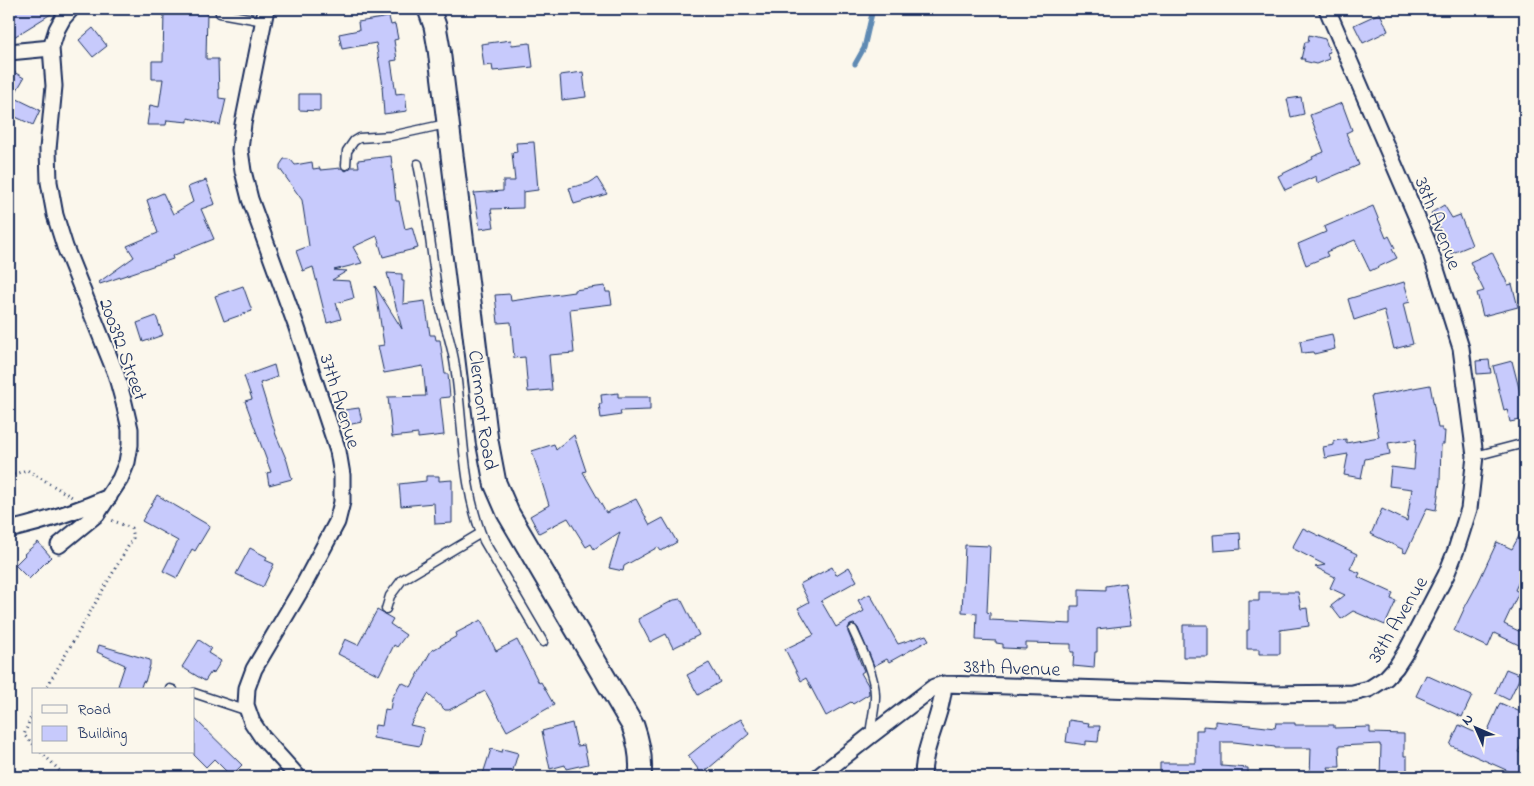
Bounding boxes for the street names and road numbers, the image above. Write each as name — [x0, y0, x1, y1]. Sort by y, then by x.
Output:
street label: 38th Avenue — [1406, 174, 1468, 274]
street label: 200392 Street — [90, 295, 154, 405]
street label: Clermont Road — [459, 349, 504, 473]
street label: 37th Avenue — [310, 351, 367, 453]
street label: 38th Avenue — [1362, 571, 1437, 669]
street label: 38th Avenue — [963, 653, 1061, 686]

